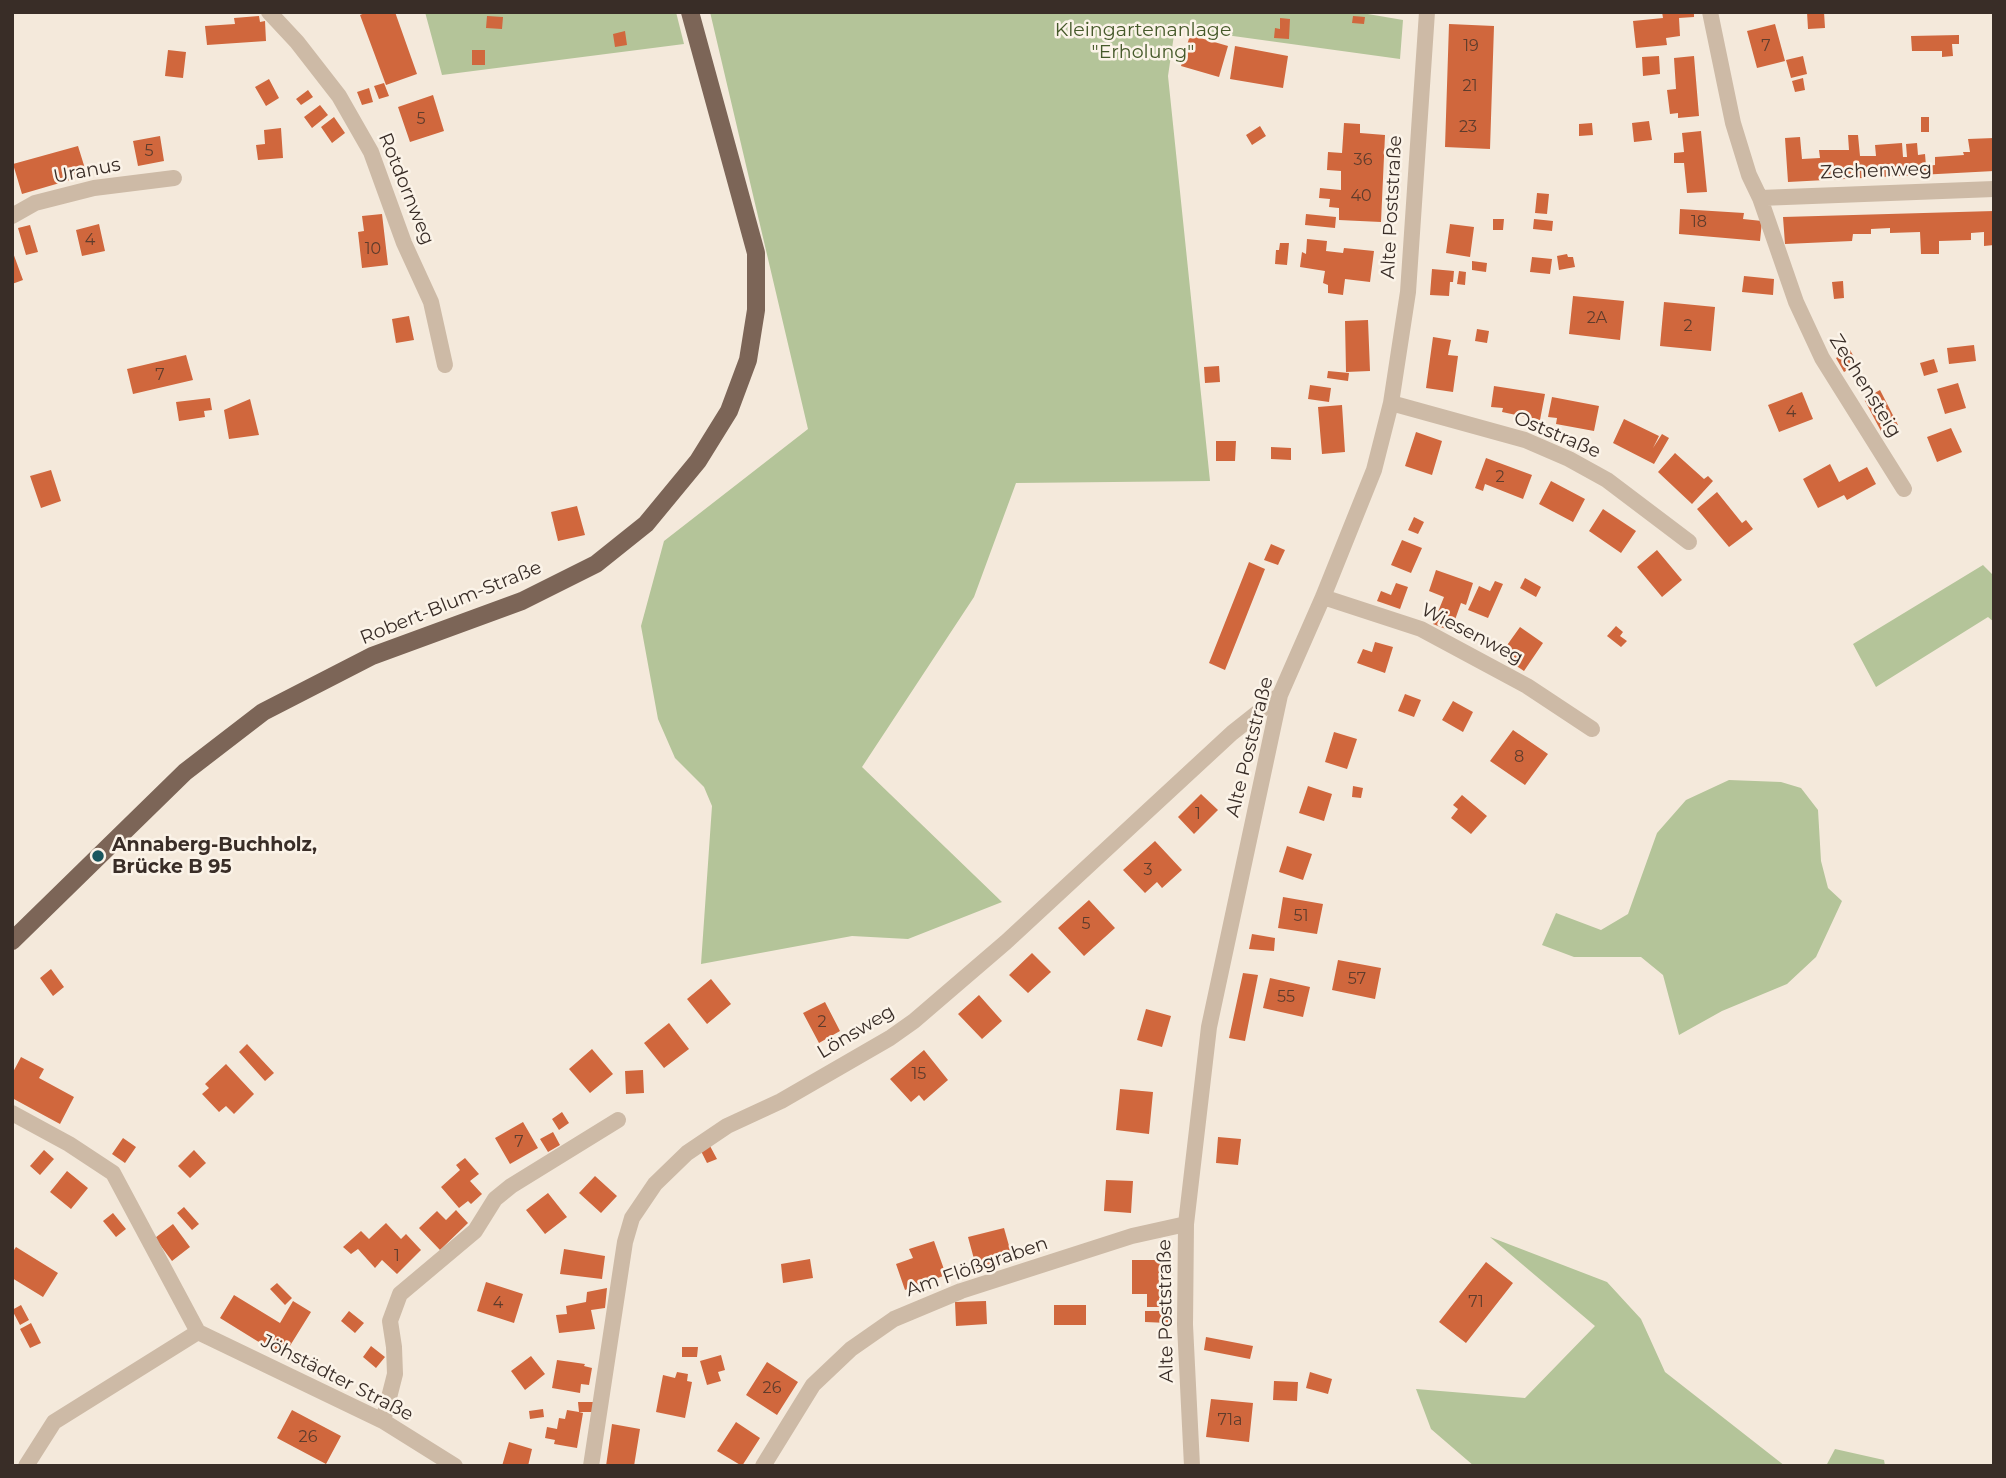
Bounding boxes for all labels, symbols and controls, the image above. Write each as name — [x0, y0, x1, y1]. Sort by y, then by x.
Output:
park label: Kleingartenanlage "Erholung" — [1055, 19, 1231, 63]
house number: 19 — [1463, 36, 1479, 56]
house number: 7 — [1761, 36, 1771, 56]
house number: 21 — [1463, 76, 1477, 96]
house number: 5 — [416, 109, 426, 129]
house number: 23 — [1459, 117, 1477, 137]
street label: Rotdornweg — [373, 130, 439, 248]
street label: Alte Poststraße — [1377, 135, 1407, 279]
house number: 5 — [144, 141, 154, 161]
house number: 36 — [1354, 150, 1372, 170]
street label: Uranus — [51, 153, 123, 189]
street label: Zechenweg — [1820, 158, 1932, 184]
house number: 40 — [1350, 186, 1372, 206]
house number: 18 — [1691, 212, 1707, 232]
house number: 4 — [85, 230, 95, 250]
house number: 10 — [365, 239, 381, 259]
house number: 2A — [1587, 308, 1607, 328]
house number: 2 — [1683, 316, 1693, 336]
street label: Zechensteig — [1824, 330, 1906, 442]
house number: 7 — [155, 365, 165, 385]
house number: 4 — [1786, 402, 1796, 422]
street label: Oststraße — [1510, 407, 1604, 463]
house number: 2 — [1495, 467, 1505, 487]
street label: Robert-Blum-Straße — [357, 556, 545, 650]
street label: Wiesenweg — [1417, 598, 1527, 670]
street label: Alte Poststraße — [1222, 674, 1278, 820]
house number: 8 — [1514, 747, 1524, 767]
house number: 1 — [1195, 804, 1201, 824]
place label: Annaberg-Buchholz, Brücke B 95 — [112, 834, 317, 878]
marker: Annaberg-Buchholz, Brücke B 95 — [90, 848, 106, 864]
house number: 3 — [1143, 860, 1153, 880]
house number: 51 — [1294, 906, 1308, 926]
house number: 5 — [1081, 914, 1091, 934]
house number: 57 — [1348, 969, 1366, 989]
house number: 55 — [1277, 987, 1295, 1007]
street label: Lönsweg — [813, 1000, 899, 1064]
house number: 2 — [817, 1012, 827, 1032]
house number: 15 — [912, 1064, 926, 1084]
house number: 7 — [514, 1132, 524, 1152]
street label: Am Flößgraben — [903, 1232, 1051, 1302]
street label: Alte Poststraße — [1153, 1239, 1179, 1383]
house number: 1 — [394, 1246, 400, 1266]
house number: 71 — [1468, 1292, 1484, 1312]
house number: 4 — [493, 1293, 503, 1313]
street label: Jöhstädter Straße — [257, 1330, 417, 1426]
house number: 26 — [763, 1378, 781, 1398]
house number: 71a — [1218, 1410, 1242, 1430]
house number: 26 — [299, 1427, 317, 1447]

